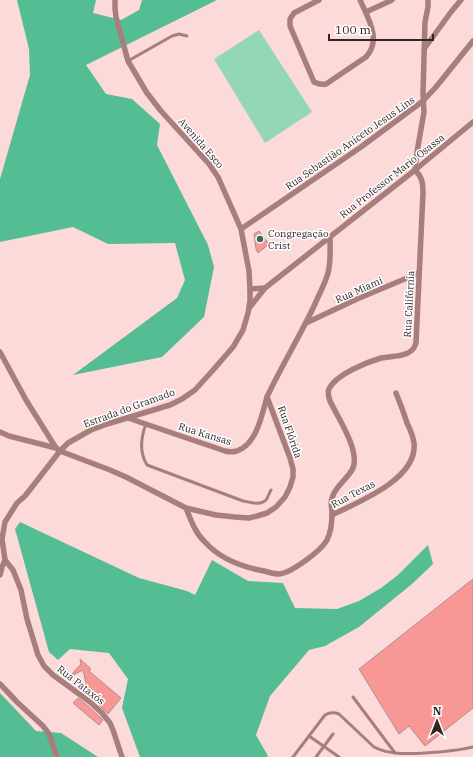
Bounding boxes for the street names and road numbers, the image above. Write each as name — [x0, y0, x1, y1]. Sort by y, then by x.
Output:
street label: Rua Sebastião Aniceto Jesus Lins — [283, 93, 417, 193]
street label: Avenida Esco — [176, 115, 227, 171]
street label: Rua Professor Mario Osassa — [337, 131, 448, 221]
street label: Rua Califórnia — [401, 270, 417, 338]
street label: Rua Miami — [333, 274, 385, 306]
street label: Estrada do Gramado — [82, 385, 177, 431]
street label: Rua Flórida — [275, 404, 305, 460]
street label: Rua Kansas — [177, 420, 233, 448]
street label: Rua Texas — [329, 477, 377, 511]
street label: Rua Pataxós — [55, 662, 108, 708]

